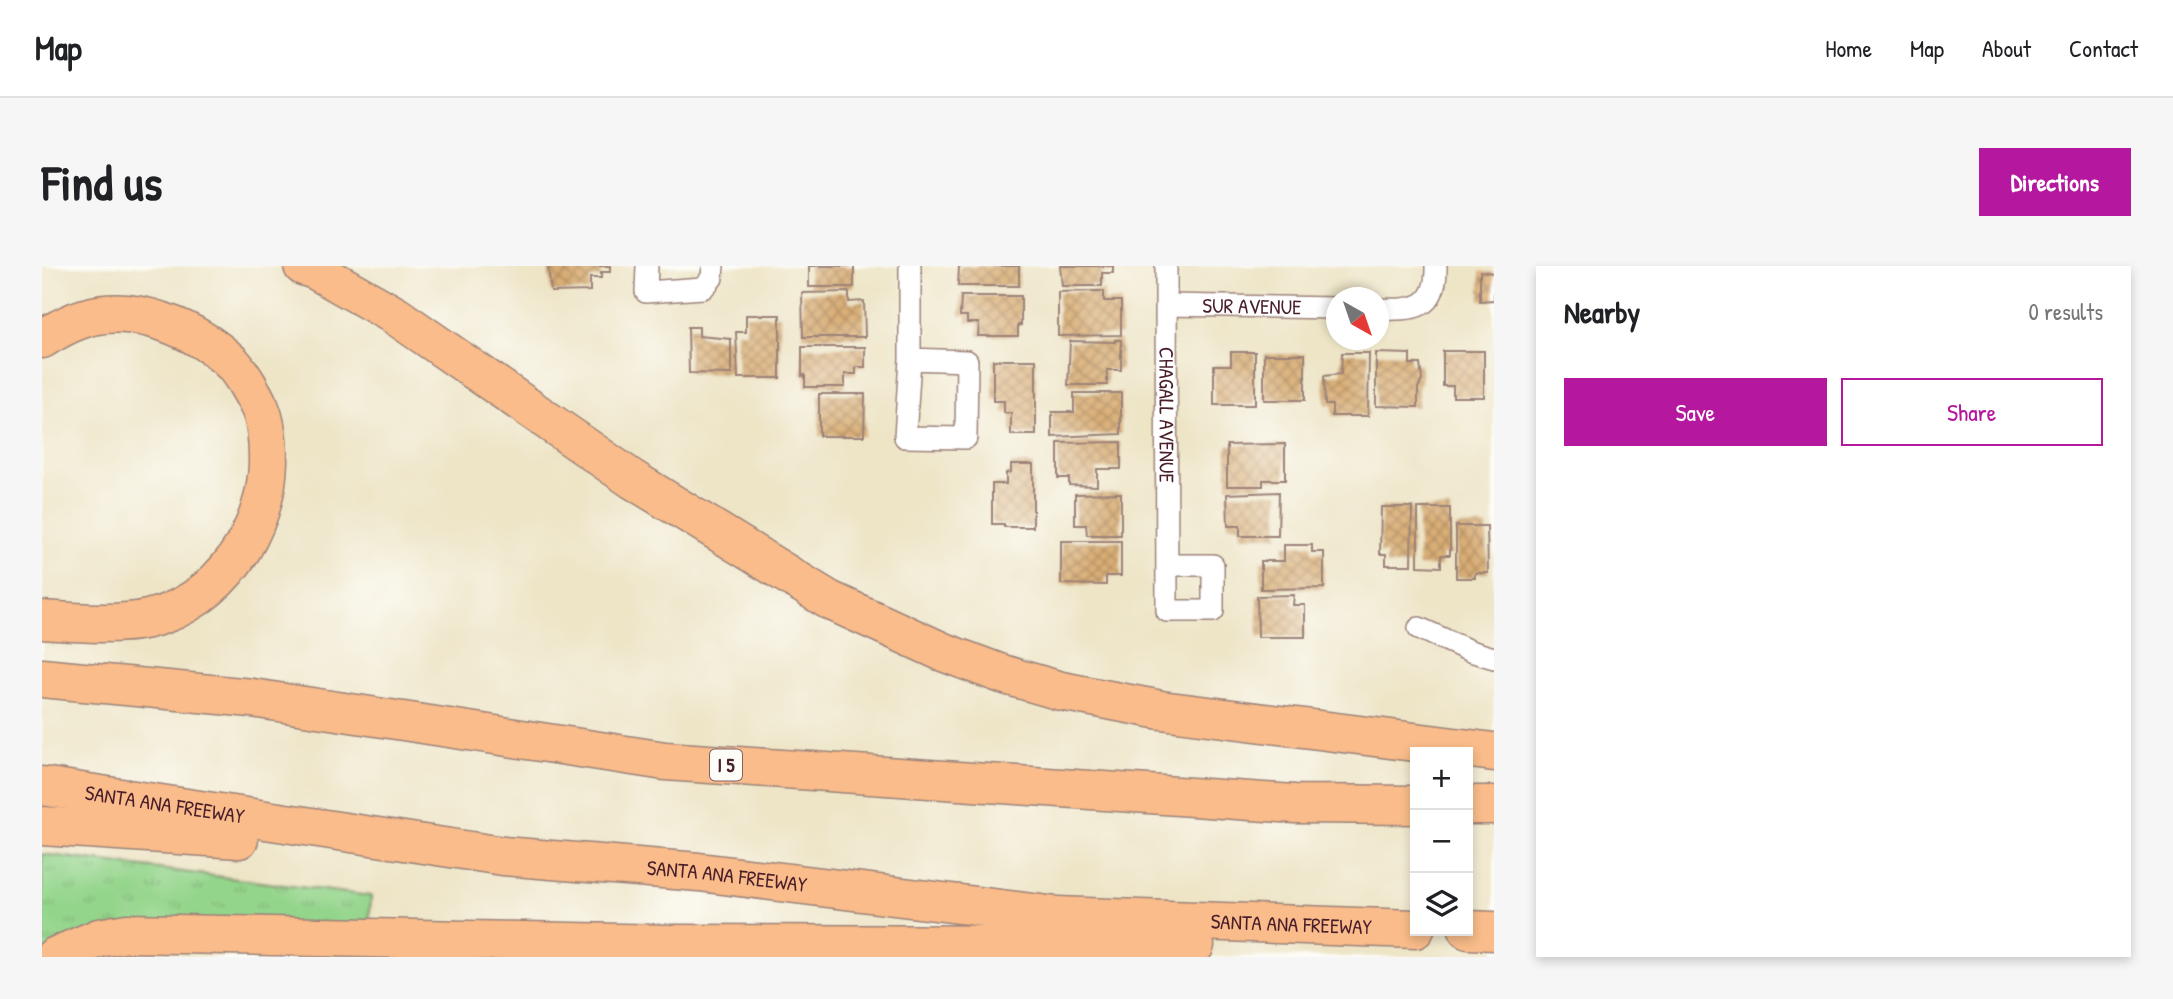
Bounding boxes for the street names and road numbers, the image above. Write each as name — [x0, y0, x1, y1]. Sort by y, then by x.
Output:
street label: SUR AVENUE — [1202, 291, 1302, 321]
street label: CHAGALL AVENUE — [1152, 347, 1182, 483]
road number: I 5 — [710, 750, 742, 780]
street label: SANTA ANA FREEWAY — [83, 778, 247, 831]
street label: SANTA ANA FREEWAY — [646, 853, 809, 899]
street label: SANTA ANA FREEWAY — [1210, 907, 1373, 941]

